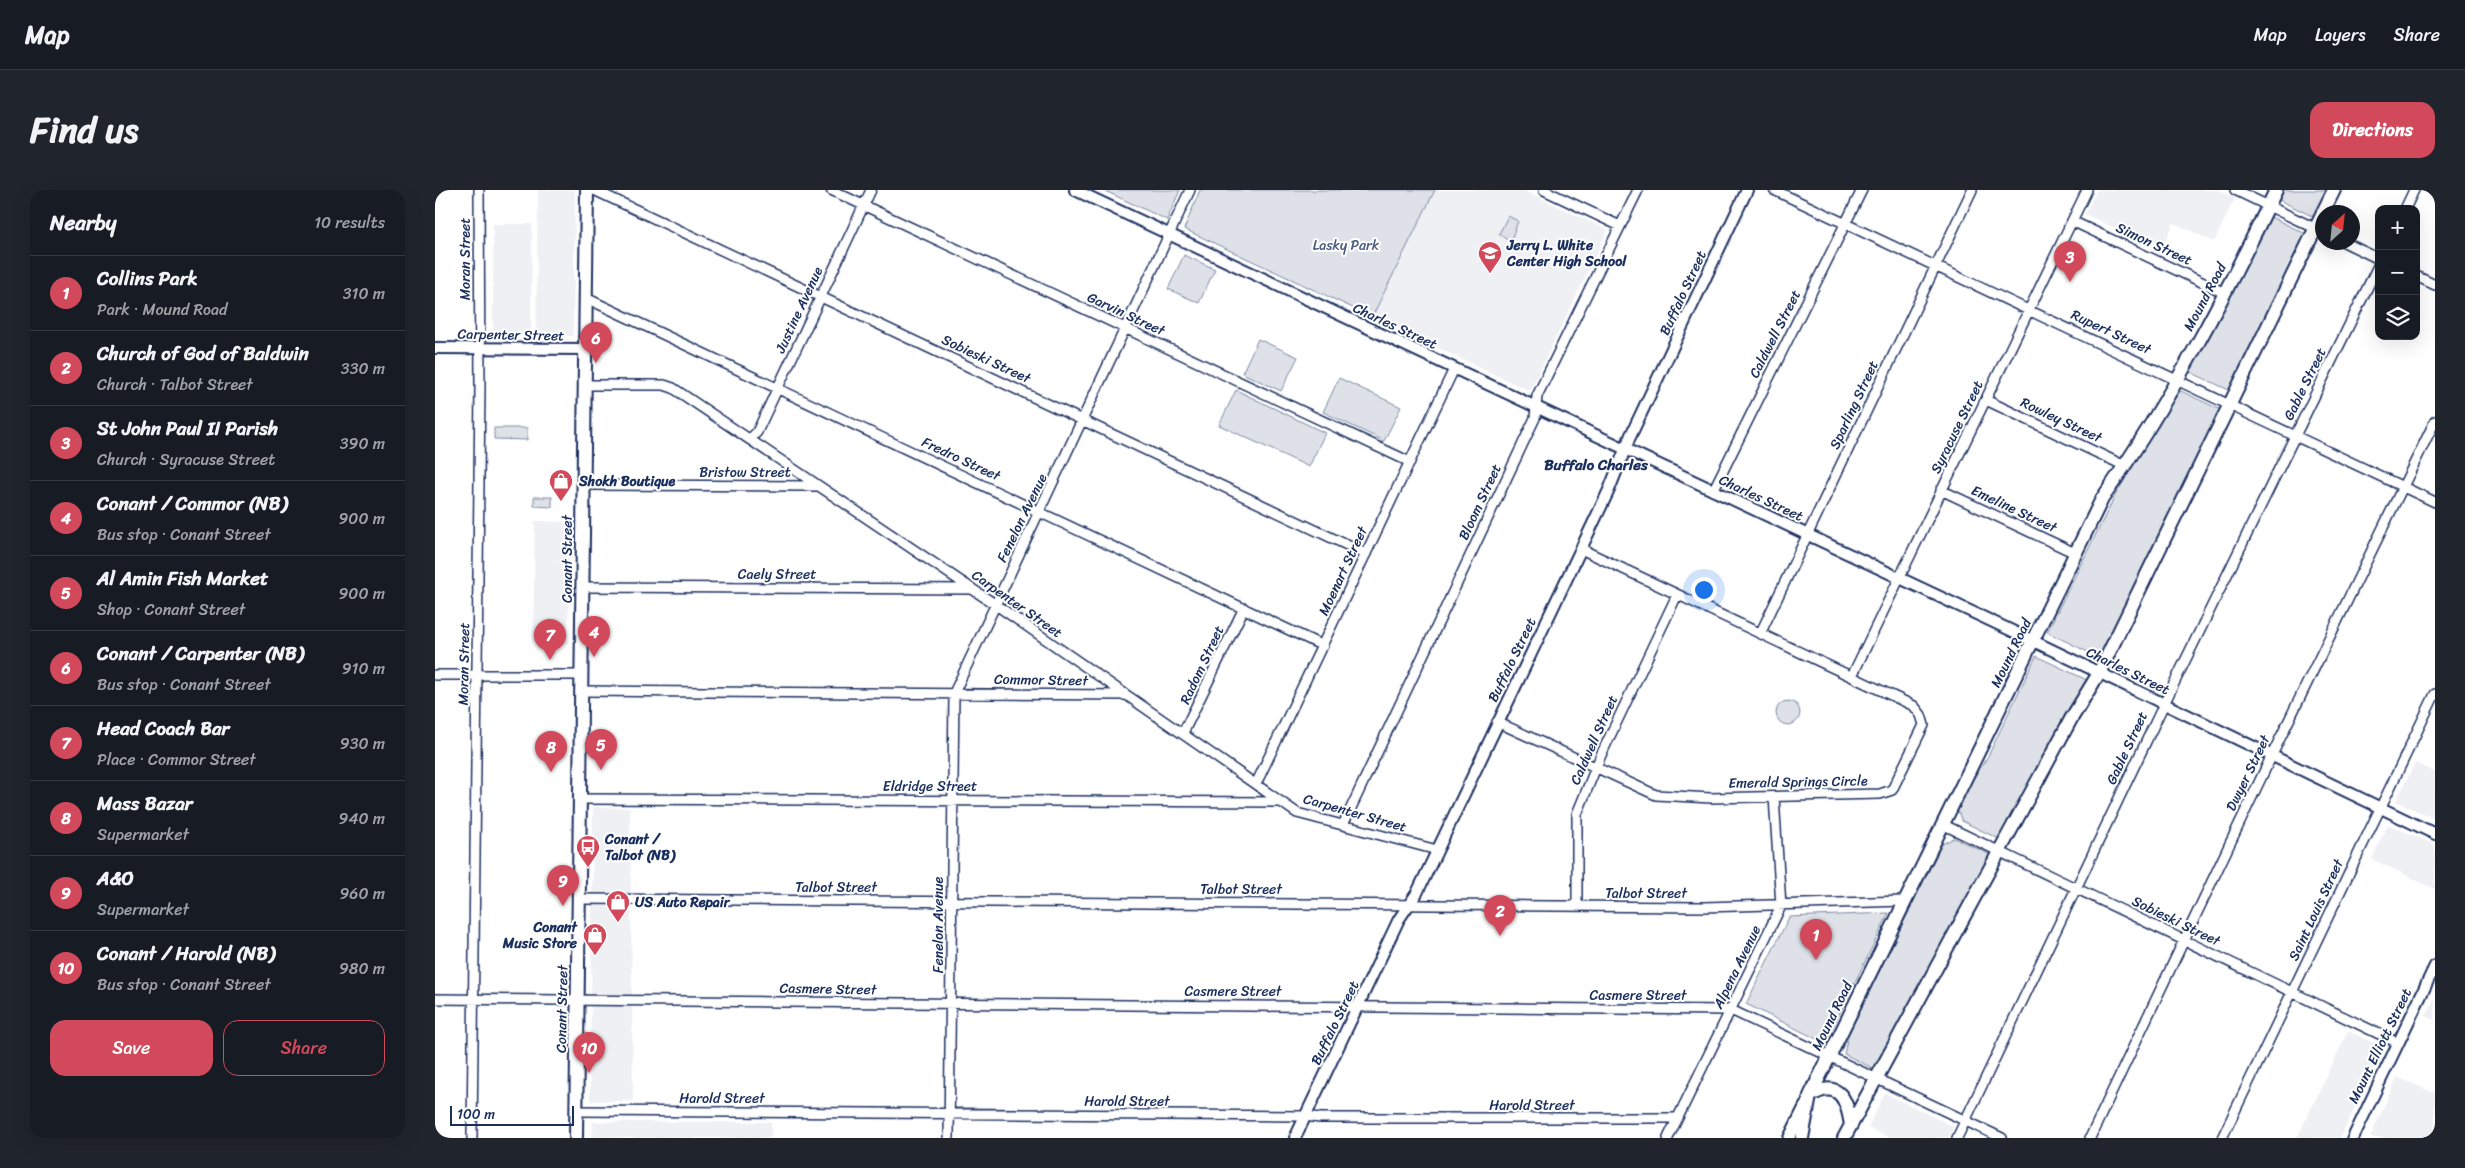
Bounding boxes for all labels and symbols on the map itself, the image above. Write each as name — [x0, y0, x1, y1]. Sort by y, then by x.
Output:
north arrow — [2315, 205, 2360, 250]
street label: Simon Street — [2112, 215, 2196, 273]
street label: Moran Street — [453, 218, 478, 300]
park label: Lasky Park — [1313, 233, 1380, 258]
place label: Jerry L. White Center High School — [1506, 233, 1627, 274]
school or university icon: Jerry L. White Center High School — [1477, 240, 1503, 274]
pin: 3 — [2054, 241, 2086, 282]
street label: Buffalo Street — [1652, 246, 1714, 340]
street label: Mound Road — [2176, 257, 2234, 336]
street label: Justine Avenue — [768, 262, 830, 358]
street label: Garvin Street — [1083, 285, 1170, 344]
street label: Caldwell Street — [1742, 285, 1808, 383]
street label: Charles Street — [1349, 295, 1441, 357]
street label: Rupert Street — [2067, 302, 2157, 362]
street label: Carpenter Street — [457, 322, 565, 348]
pin: 6 — [580, 322, 612, 363]
street label: Sobieski Street — [937, 327, 1036, 391]
street label: Gable Street — [2277, 343, 2333, 425]
street label: Sparling Street — [1822, 356, 1886, 454]
street label: Syracuse Street — [1924, 376, 1990, 478]
street label: Rowley Street — [2016, 390, 2107, 450]
street label: Fredro Street — [917, 430, 1006, 489]
district label: Buffalo Charles — [1544, 452, 1649, 478]
street label: Bristow Street — [699, 460, 791, 485]
street label: Bloom Street — [1451, 460, 1509, 544]
street label: Charles Street — [1715, 467, 1807, 529]
shop icon: Shokh Boutique — [548, 468, 574, 502]
place label: Shokh Boutique — [578, 469, 676, 494]
street label: Fenelon Avenue — [990, 469, 1054, 567]
street label: Emeline Street — [1967, 478, 2062, 540]
street label: Conant Street — [555, 514, 580, 603]
street label: Moenart Street — [1311, 521, 1375, 620]
street label: Caely Street — [738, 562, 816, 587]
street label: Carpenter Street — [966, 563, 1068, 645]
your location — [1691, 577, 1717, 603]
street label: Buffalo Street — [1481, 613, 1543, 707]
street label: Mound Road — [1983, 613, 2039, 692]
pin: 4 — [578, 616, 610, 657]
pin: 7 — [534, 619, 566, 660]
street label: Radom Street — [1173, 621, 1231, 709]
street label: Moran Street — [451, 622, 477, 706]
street label: Charles Street — [2082, 640, 2174, 702]
street label: Commor Street — [994, 667, 1090, 693]
street label: Caldwell Street — [1563, 691, 1625, 789]
street label: Gable Street — [2099, 707, 2155, 789]
pin: 5 — [585, 729, 617, 770]
street label: Dwyer Street — [2219, 729, 2278, 815]
pin: 8 — [535, 731, 567, 772]
street label: Emerald Springs Circle — [1728, 768, 1868, 796]
street label: Eldridge Street — [883, 774, 977, 799]
street label: Carpenter Street — [1300, 786, 1410, 840]
place label: Conant / Talbot (NB) — [604, 827, 676, 868]
bus stop icon: Conant / Talbot (NB) — [575, 834, 601, 868]
street label: Saint Louis Street — [2281, 854, 2351, 965]
pin: 9 — [547, 865, 579, 906]
street label: Talbot Street — [795, 875, 878, 900]
street label: Fenelon Avenue — [926, 877, 951, 973]
street label: Talbot Street — [1200, 877, 1283, 902]
street label: Talbot Street — [1605, 881, 1688, 906]
shop icon: US Auto Repair — [605, 889, 631, 923]
street label: Sobieski Street — [2127, 889, 2226, 954]
place label: US Auto Repair — [635, 890, 731, 915]
pin: 2 — [1484, 895, 1516, 936]
place label: Conant Music Store — [502, 915, 578, 956]
pin: 1 — [1800, 919, 1832, 960]
street label: Alpena Avenue — [1705, 921, 1768, 1014]
shop icon: Conant Music Store — [582, 922, 608, 956]
street label: Conant Street — [549, 963, 575, 1053]
street label: Casmere Street — [779, 976, 878, 1002]
street label: Buffalo Street — [1304, 976, 1366, 1070]
street label: Mound Road — [1804, 976, 1860, 1055]
street label: Casmere Street — [1185, 979, 1283, 1004]
street label: Casmere Street — [1590, 983, 1688, 1008]
street label: Mount Elliott Street — [2341, 984, 2419, 1108]
pin: 10 — [573, 1032, 605, 1073]
street label: Harold Street — [679, 1086, 766, 1111]
street label: Harold Street — [1084, 1089, 1171, 1114]
street label: Harold Street — [1489, 1093, 1576, 1118]
scale bar — [450, 1103, 574, 1126]

